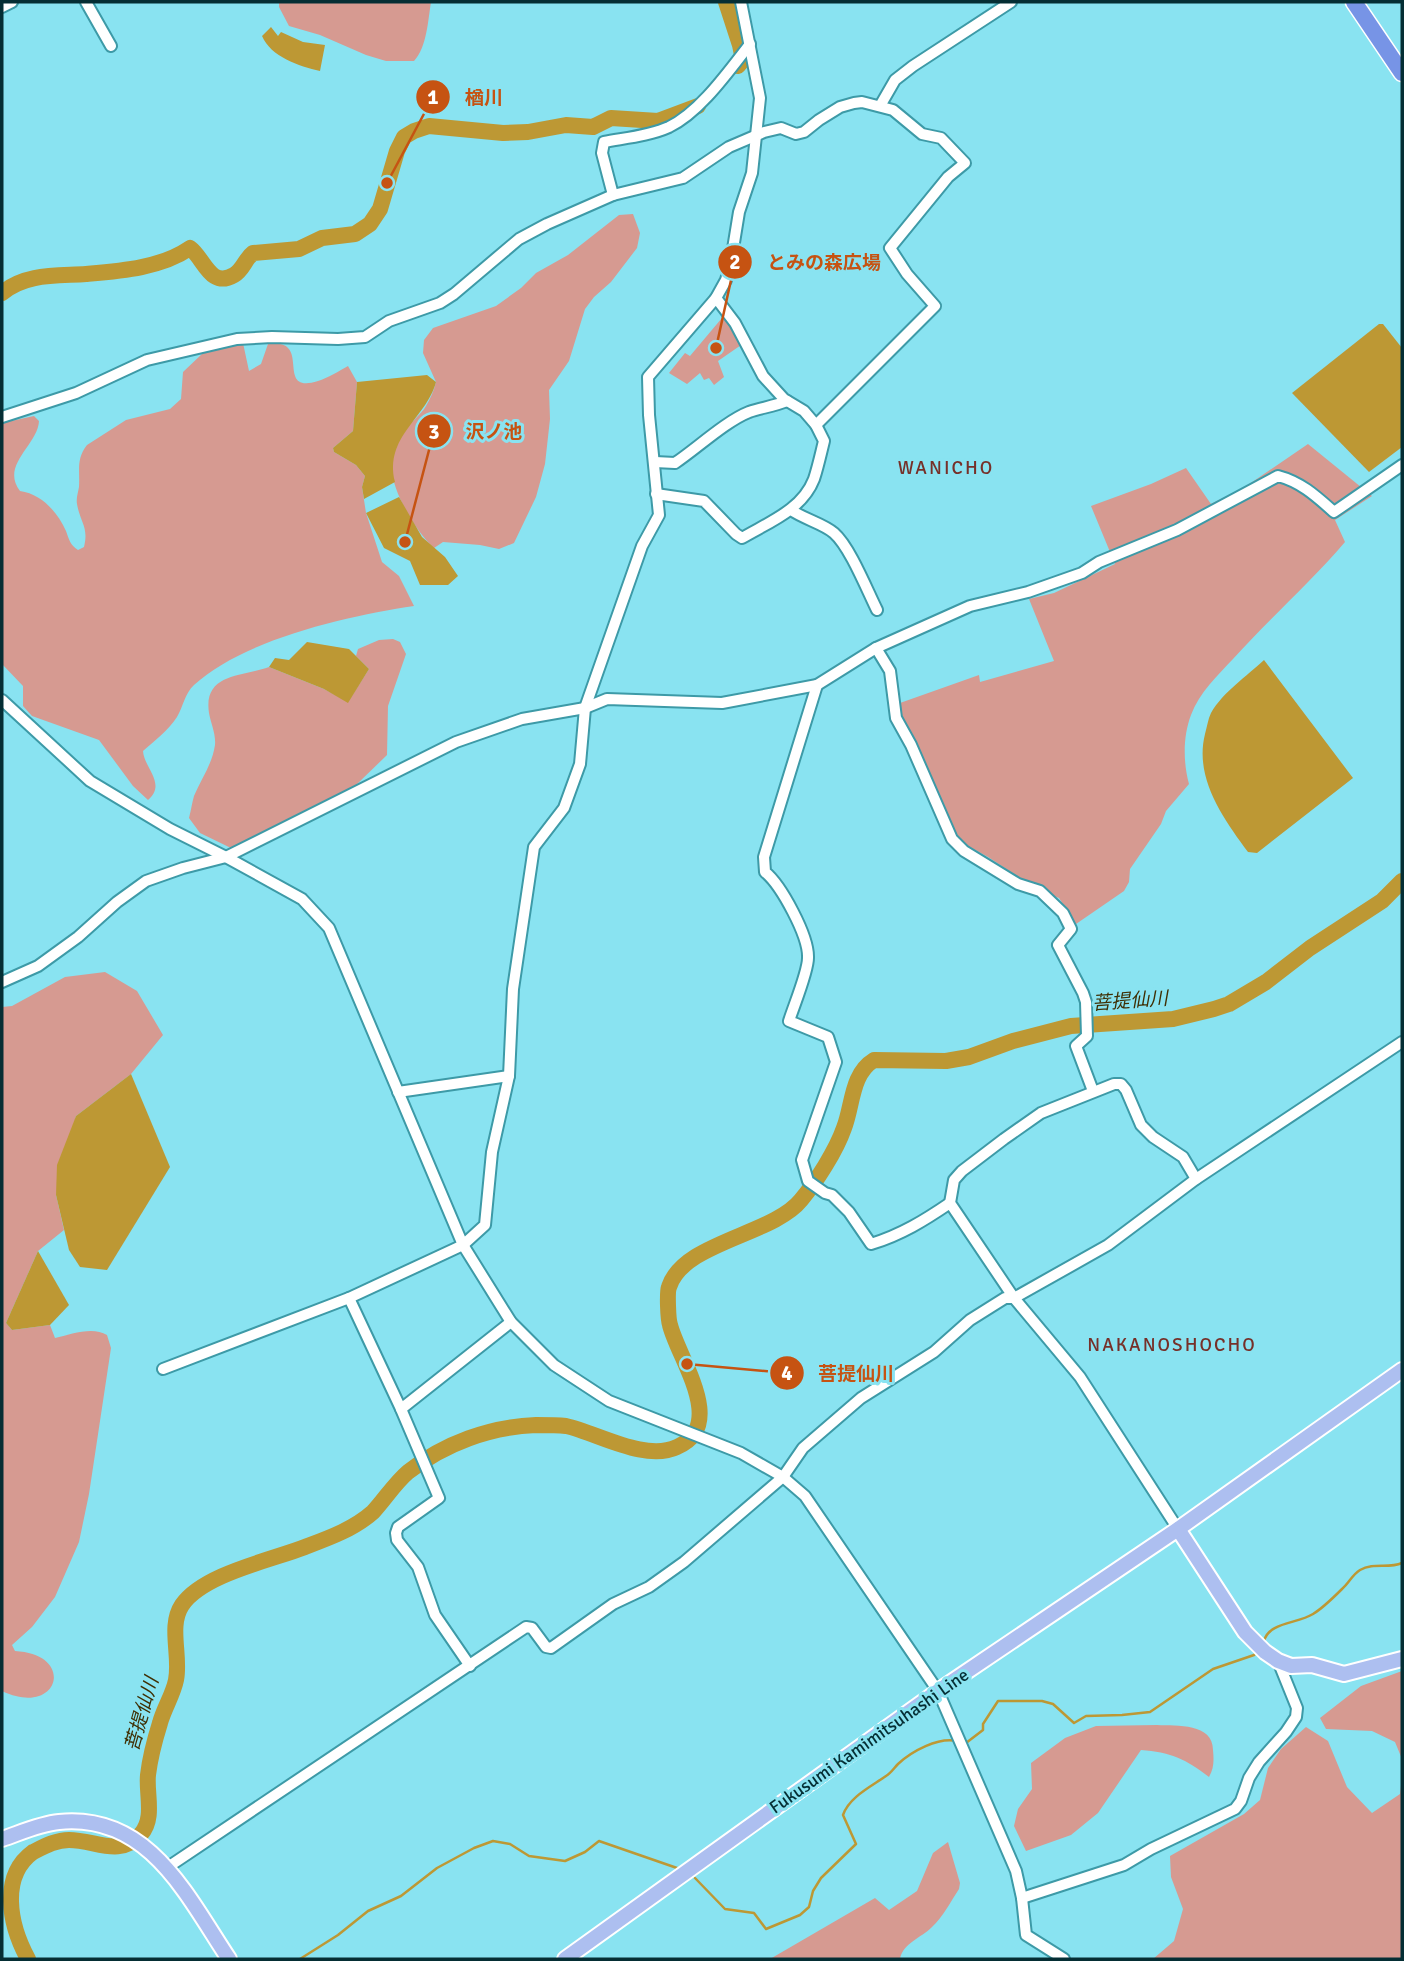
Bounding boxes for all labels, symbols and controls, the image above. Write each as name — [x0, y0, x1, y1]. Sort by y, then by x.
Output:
callout: 楢川 — [416, 77, 517, 117]
text: 1 — [427, 84, 439, 110]
text: 楢川 — [465, 86, 503, 110]
callout: とみの森広場 — [718, 242, 895, 282]
text: 2 — [729, 249, 741, 275]
text: とみの森広場 — [767, 251, 881, 275]
callout: 沢ノ池 — [417, 411, 537, 451]
text: 3 — [428, 419, 440, 445]
text: 沢ノ池 — [465, 420, 523, 444]
district label: WANICHO — [898, 456, 994, 480]
water label: 菩提仙川 — [1091, 986, 1171, 1016]
district label: NAKANOSHOCHO — [1087, 1333, 1257, 1357]
callout: 菩提仙川 — [769, 1353, 908, 1393]
text: 4 — [781, 1360, 793, 1386]
text: 菩提仙川 — [818, 1362, 894, 1386]
street label: Fukusumi Kamimitsuhashi Line — [765, 1664, 973, 1818]
water label: 菩提仙川 — [120, 1672, 165, 1754]

